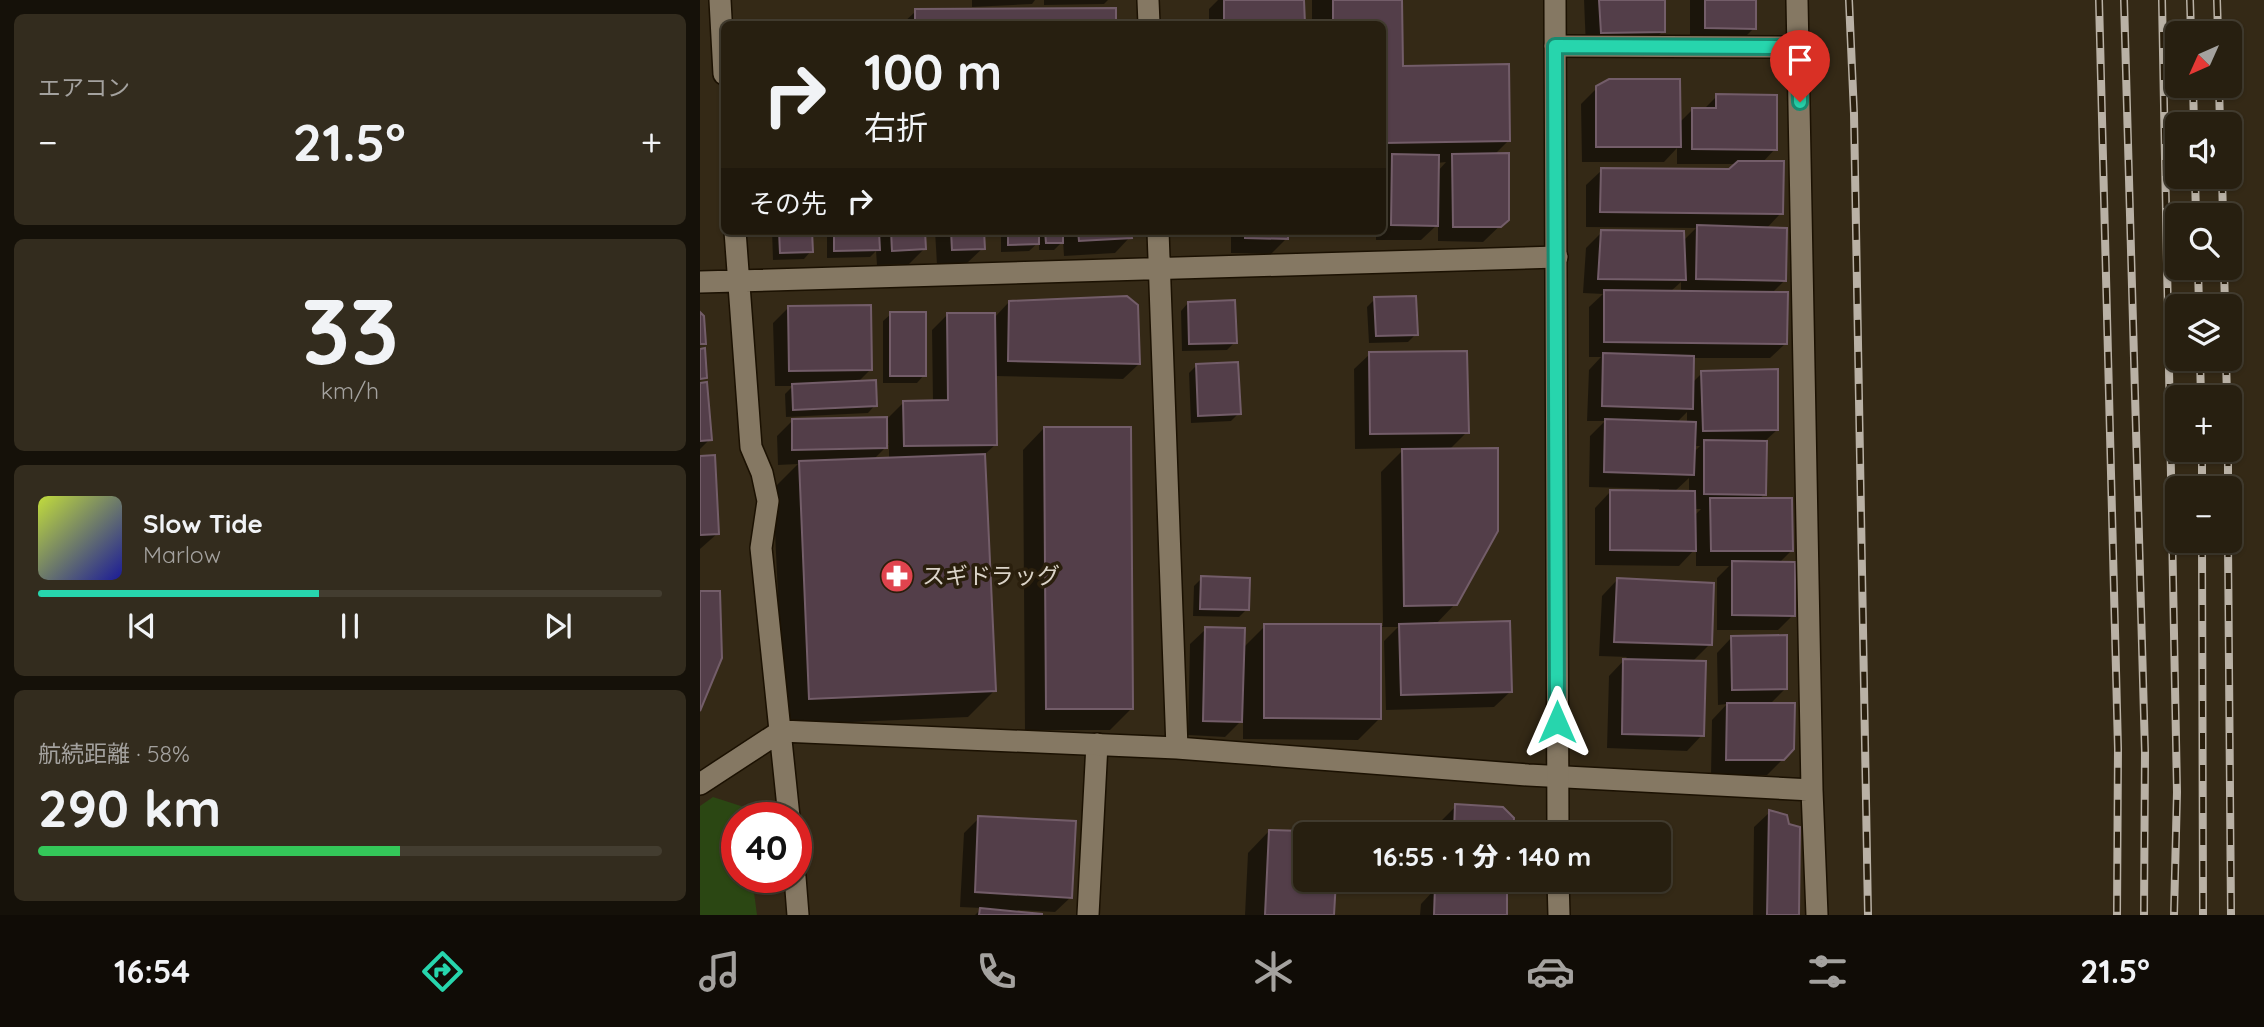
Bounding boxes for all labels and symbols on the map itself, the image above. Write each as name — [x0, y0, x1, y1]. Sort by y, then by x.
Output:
north arrow — [2165, 21, 2242, 98]
pin — [1770, 30, 1830, 102]
pharmacy icon: スギドラッグ — [878, 557, 916, 595]
place label: スギドラッグ — [922, 561, 1060, 590]
position arrow — [1520, 685, 1594, 759]
speed limit sign: 40 — [721, 802, 812, 893]

